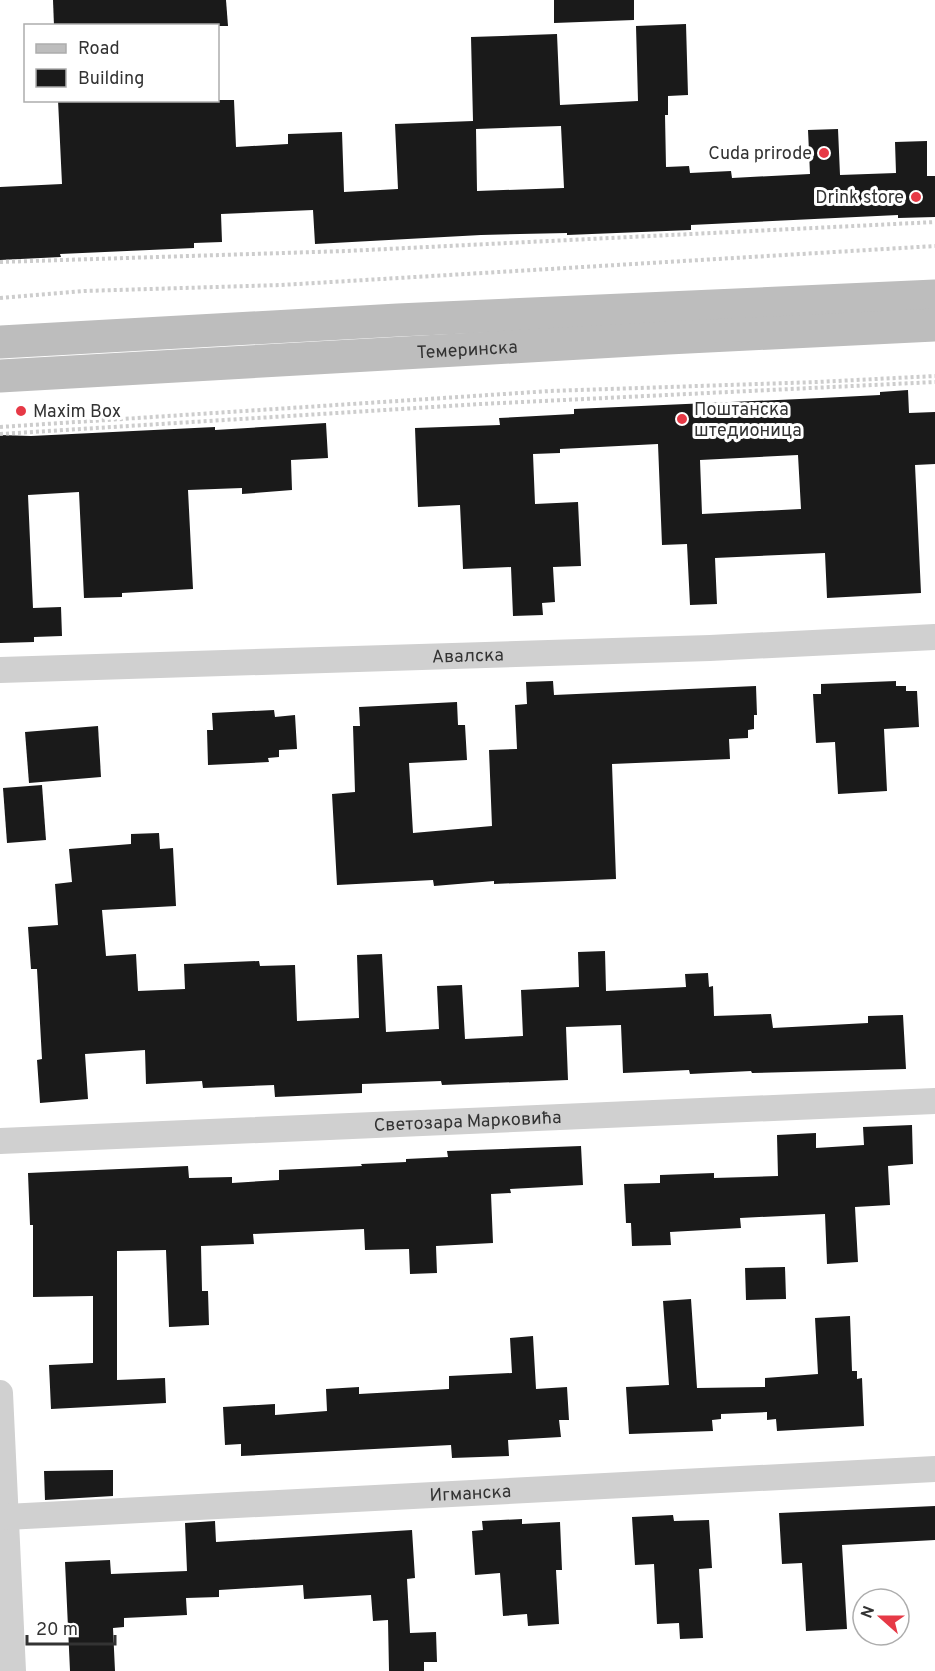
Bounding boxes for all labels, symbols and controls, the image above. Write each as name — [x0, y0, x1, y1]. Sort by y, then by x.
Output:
legend — [24, 24, 219, 102]
text: Road — [78, 38, 120, 61]
text: Building — [78, 68, 144, 91]
place label: Cuda prirode — [708, 143, 812, 166]
marker: Cuda prirode — [817, 146, 831, 160]
place label: Drink store — [815, 187, 904, 210]
marker: Drink store — [909, 190, 923, 204]
street label: Темеринска — [416, 337, 518, 365]
place label: Поштанска штедионица — [694, 399, 802, 443]
place label: Maxim Box — [33, 401, 121, 424]
marker: Maxim Box — [14, 404, 28, 418]
marker: Поштанска штедионица — [675, 412, 689, 426]
street label: Авалска — [431, 644, 504, 670]
street label: Светозара Марковића — [373, 1107, 562, 1138]
street label: Игманска — [429, 1481, 512, 1508]
north arrow — [851, 1587, 911, 1647]
text: N — [857, 1603, 880, 1621]
scale bar — [27, 1608, 116, 1646]
text: 20 m — [36, 1619, 78, 1642]

